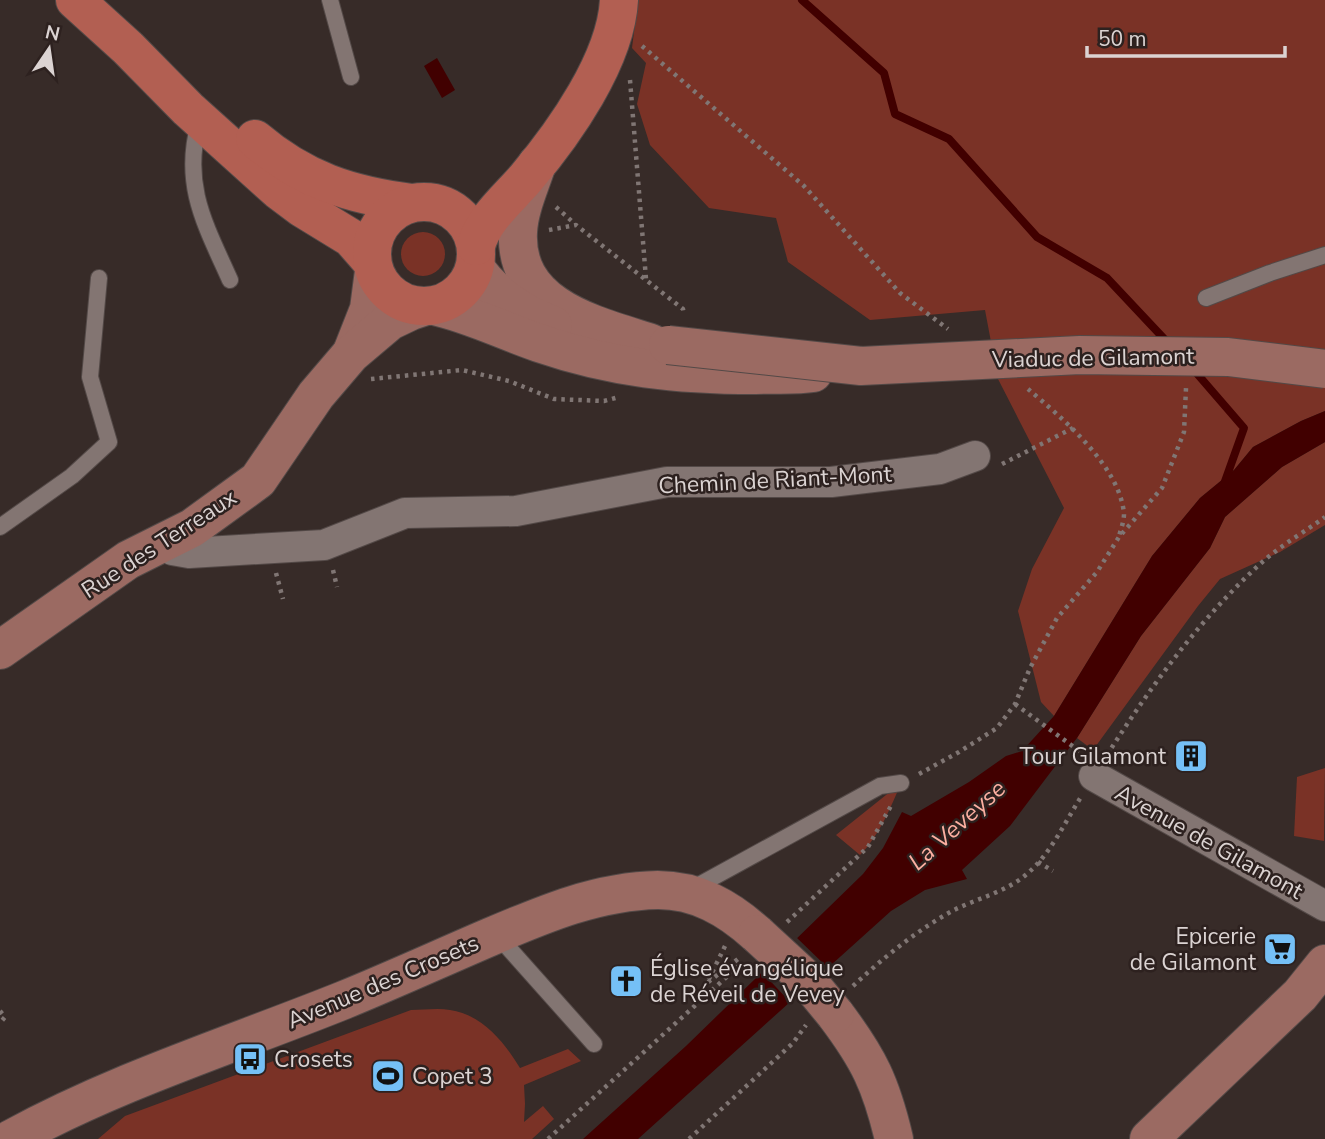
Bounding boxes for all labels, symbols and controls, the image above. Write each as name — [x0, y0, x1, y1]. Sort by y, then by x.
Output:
north arrow — [14, 14, 84, 84]
scale bar — [1087, 14, 1285, 58]
text: N — [43, 19, 62, 48]
text: 50 m — [1098, 25, 1147, 53]
street label: Viaduc de Gilamont — [991, 341, 1195, 375]
street label: Chemin de Riant-Mont — [658, 458, 893, 502]
street label: Rue des Terreaux — [75, 482, 243, 606]
building icon: Tour Gilamont — [1172, 737, 1210, 775]
place label: Tour Gilamont — [1019, 741, 1167, 772]
water label: La Veveyse — [901, 773, 1013, 877]
street label: Avenue de Gilamont — [1109, 777, 1309, 907]
place label: Epicerie de Gilamont — [1130, 921, 1257, 978]
street label: Avenue des Crosets — [282, 928, 484, 1036]
supermarket icon: Epicerie de Gilamont — [1261, 930, 1299, 968]
place label: Église évangélique de Réveil de Vevey — [650, 953, 845, 1010]
church icon: Église évangélique de Réveil de Vevey — [607, 962, 645, 1000]
bus stop icon: Crosets — [231, 1040, 269, 1078]
place label: Crosets — [274, 1044, 353, 1075]
sports icon: Copet 3 — [369, 1057, 407, 1095]
place label: Copet 3 — [412, 1061, 493, 1092]

